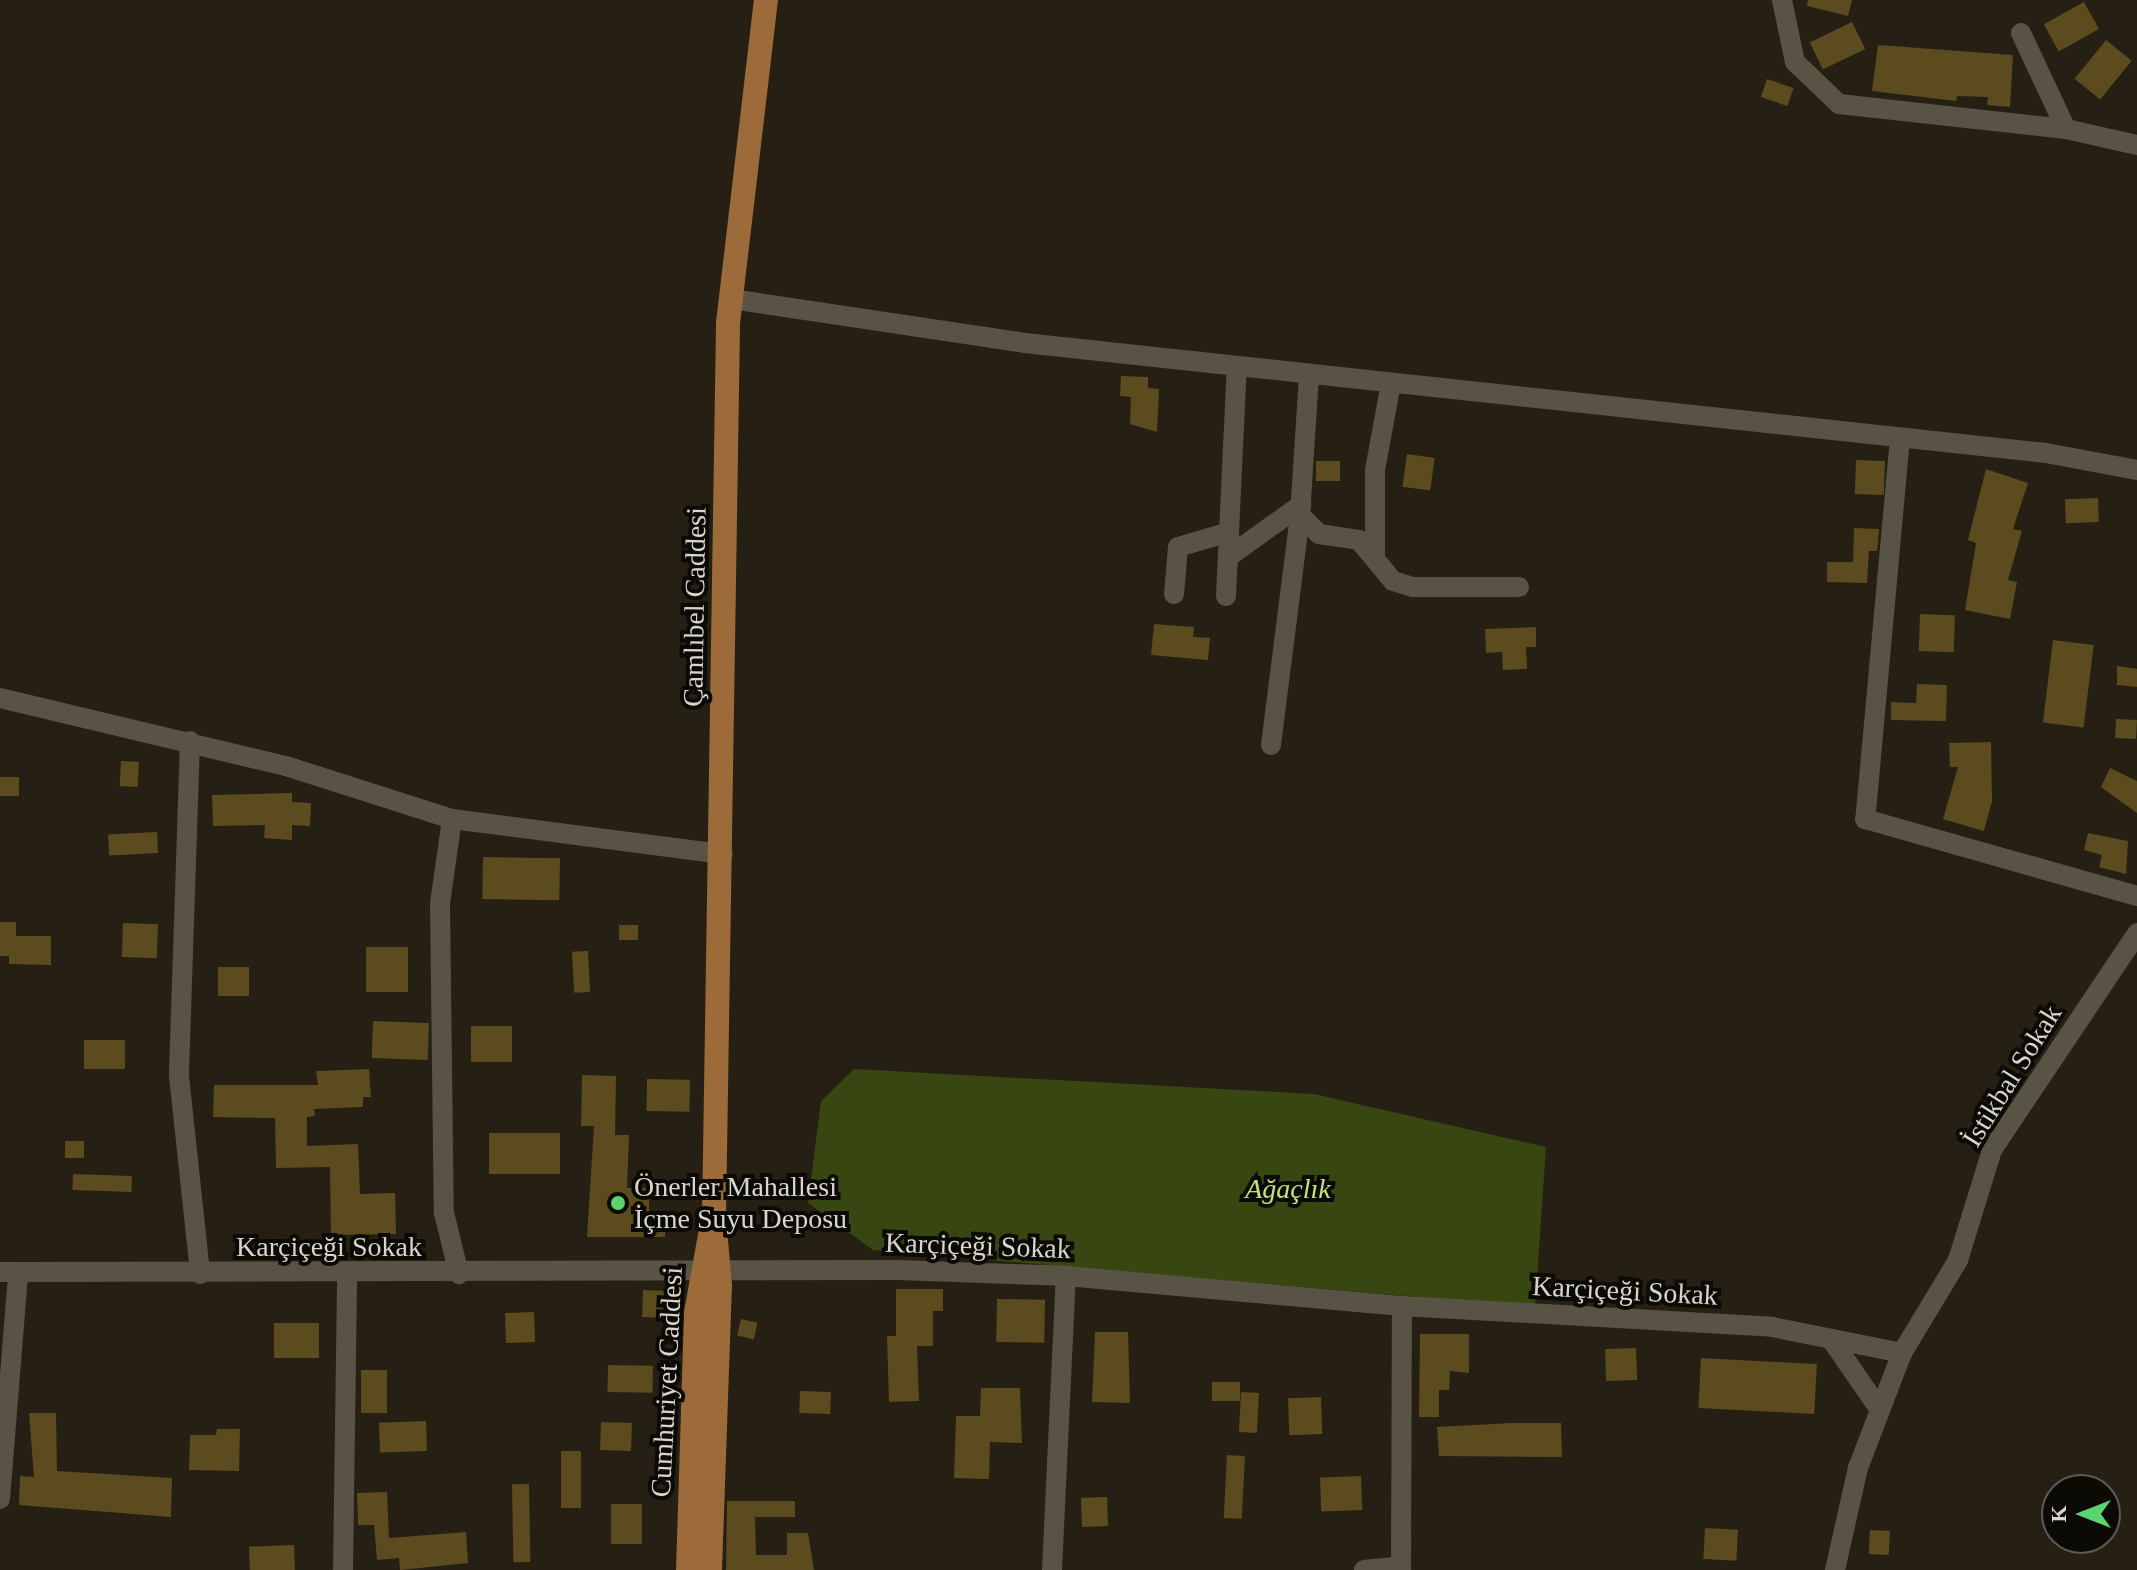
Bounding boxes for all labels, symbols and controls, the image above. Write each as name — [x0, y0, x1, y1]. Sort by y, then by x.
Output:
street label: Çamlıbel Caddesi — [676, 507, 714, 707]
street label: İstikbal Sokak — [1955, 999, 2069, 1153]
place label: Önerler Mahallesi İçme Suyu Deposu — [634, 1170, 847, 1236]
park label: Ağaçlık — [1245, 1172, 1331, 1206]
marker: Önerler Mahallesi İçme Suyu Deposu — [609, 1194, 627, 1212]
street label: Karçiçeği Sokak — [885, 1226, 1071, 1266]
street label: Karçiçeği Sokak — [236, 1230, 422, 1264]
street label: Cumhuriyet Caddesi — [644, 1266, 690, 1498]
street label: Karçiçeği Sokak — [1531, 1269, 1719, 1313]
north arrow — [2041, 1474, 2121, 1554]
text: K — [2046, 1505, 2071, 1523]

